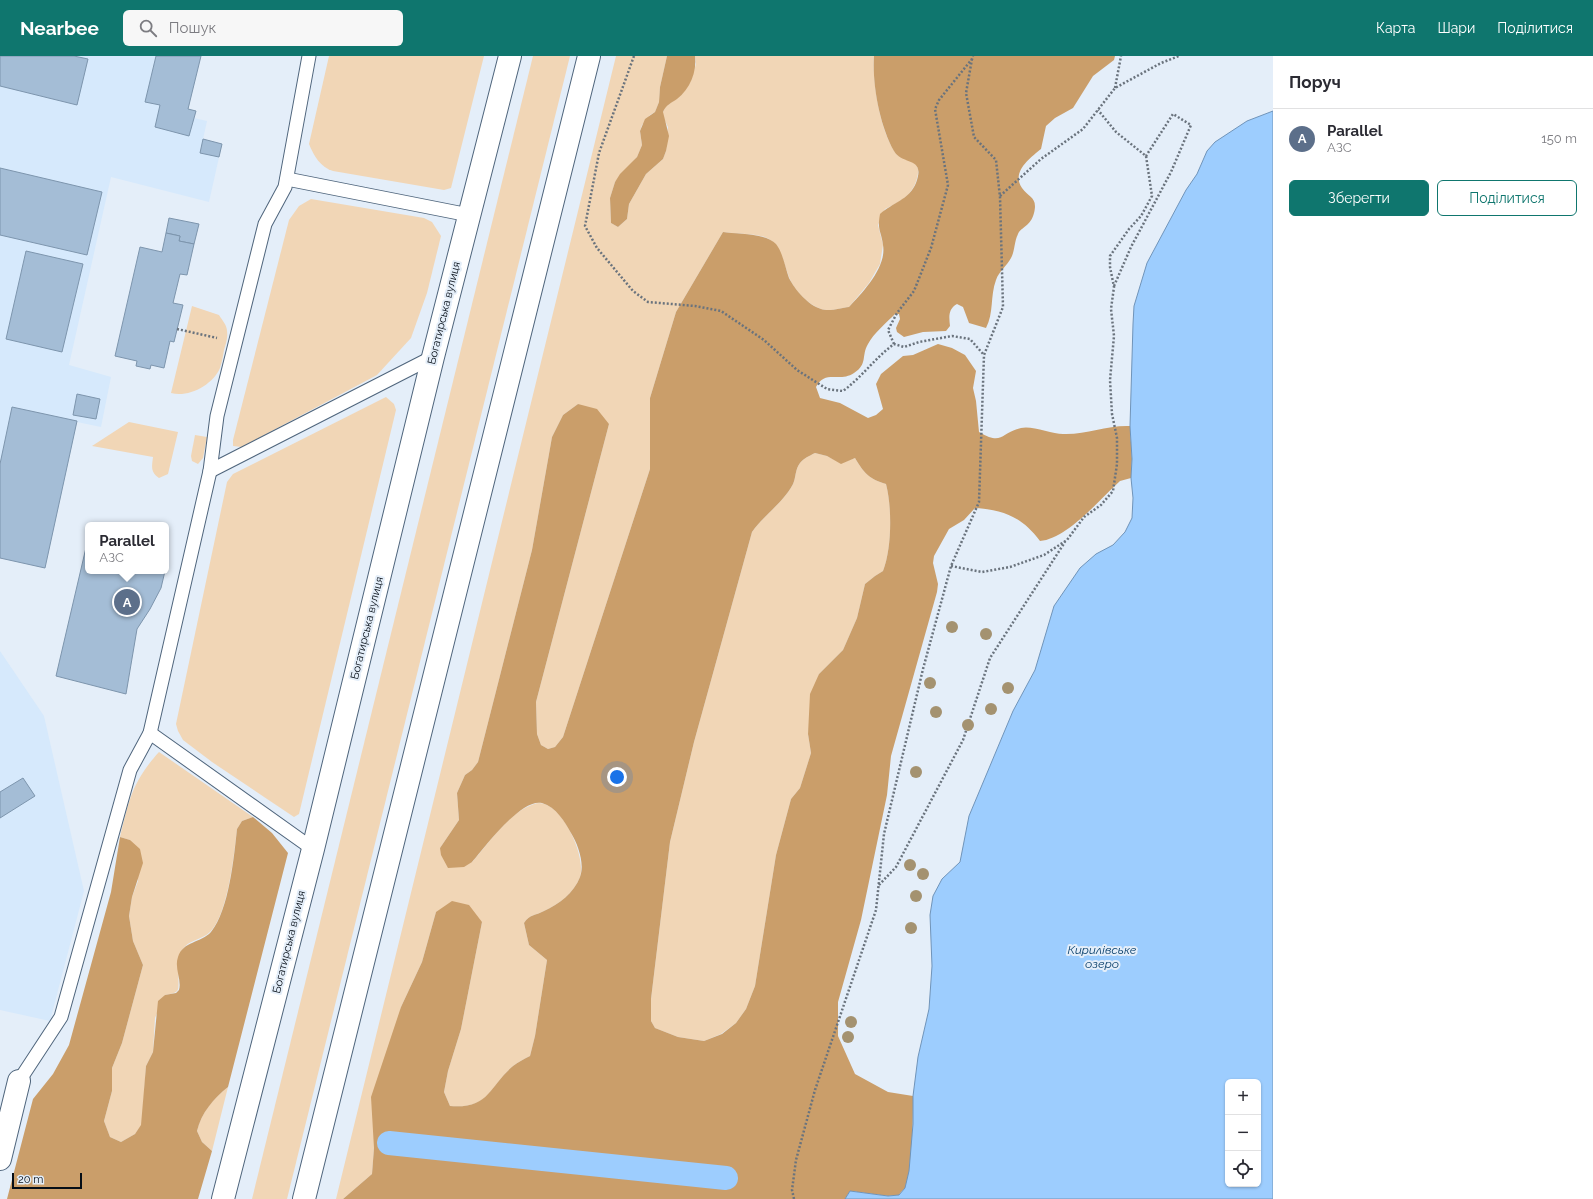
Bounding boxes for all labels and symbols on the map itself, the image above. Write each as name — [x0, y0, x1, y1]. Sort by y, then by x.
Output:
street label: Богатирська вулиця — [425, 260, 463, 366]
street label: Богатирська вулиця — [348, 575, 386, 681]
pin: A — [114, 587, 140, 617]
your location — [607, 767, 627, 787]
street label: Богатирська вулиця — [270, 889, 308, 995]
water label: Кирилівське озеро — [1068, 943, 1137, 971]
scale bar — [12, 1171, 82, 1190]

